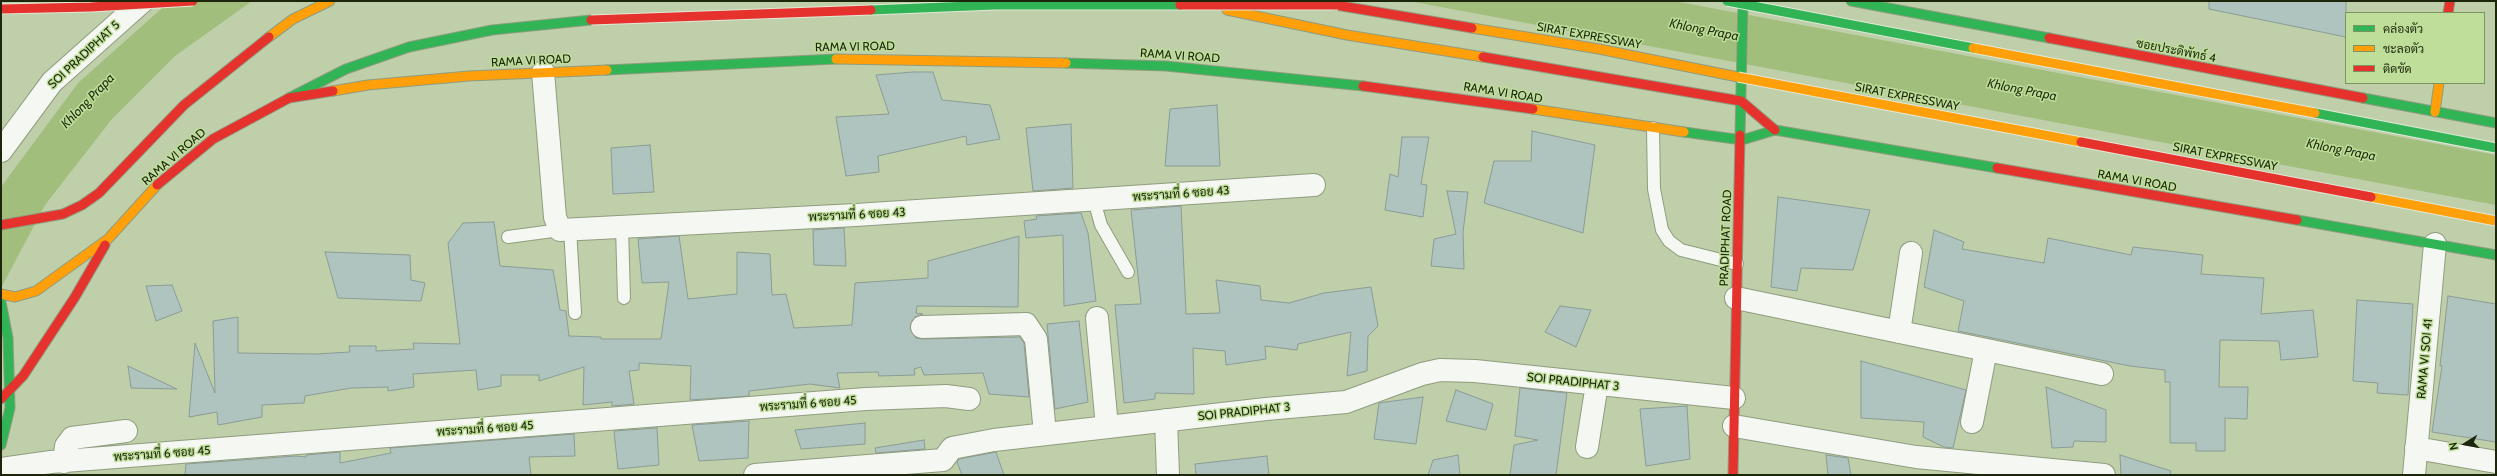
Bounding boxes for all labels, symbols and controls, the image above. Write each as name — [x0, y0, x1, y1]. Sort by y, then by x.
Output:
legend — [2345, 12, 2485, 84]
water label: Khlong Prapa — [1668, 16, 1740, 44]
street label: SOI PRADIPHAT 5 — [45, 18, 123, 92]
street label: SIRAT EXPRESSWAY — [1536, 20, 1642, 52]
text: คล่องตัว — [2383, 21, 2423, 36]
street label: ซอยประดิพัทธ์ 4 — [2135, 36, 2217, 66]
street label: RAMA VI ROAD — [815, 39, 895, 55]
text: ชะลอตัว — [2383, 41, 2424, 56]
street label: RAMA VI ROAD — [1140, 46, 1220, 66]
street label: RAMA VI ROAD — [491, 52, 571, 70]
text: ติดขัด — [2383, 61, 2412, 76]
water label: Khlong Prapa — [58, 70, 118, 132]
water label: Khlong Prapa — [1986, 76, 2058, 104]
street label: RAMA VI ROAD — [1462, 80, 1544, 106]
street label: SIRAT EXPRESSWAY — [1854, 80, 1960, 114]
street label: RAMA VI ROAD — [139, 125, 209, 189]
water label: Khlong Prapa — [2305, 136, 2377, 164]
street label: SIRAT EXPRESSWAY — [2172, 140, 2278, 174]
street label: RAMA VI ROAD — [2096, 167, 2178, 195]
street label: พระรามที่ 6 ซอย 43 — [1132, 183, 1230, 205]
street label: PRADIPHAT ROAD — [1717, 189, 1735, 287]
street label: พระรามที่ 6 ซอย 43 — [808, 205, 906, 225]
street label: RAMA VI SOI 41 — [2414, 318, 2436, 400]
street label: SOI PRADIPHAT 3 — [1526, 370, 1620, 394]
street label: พระรามที่ 6 ซอย 45 — [759, 393, 857, 415]
street label: SOI PRADIPHAT 3 — [1197, 400, 1291, 424]
street label: พระรามที่ 6 ซอย 45 — [436, 418, 534, 440]
north arrow — [2445, 424, 2485, 464]
text: N — [2446, 441, 2461, 451]
street label: พระรามที่ 6 ซอย 45 — [113, 443, 211, 465]

